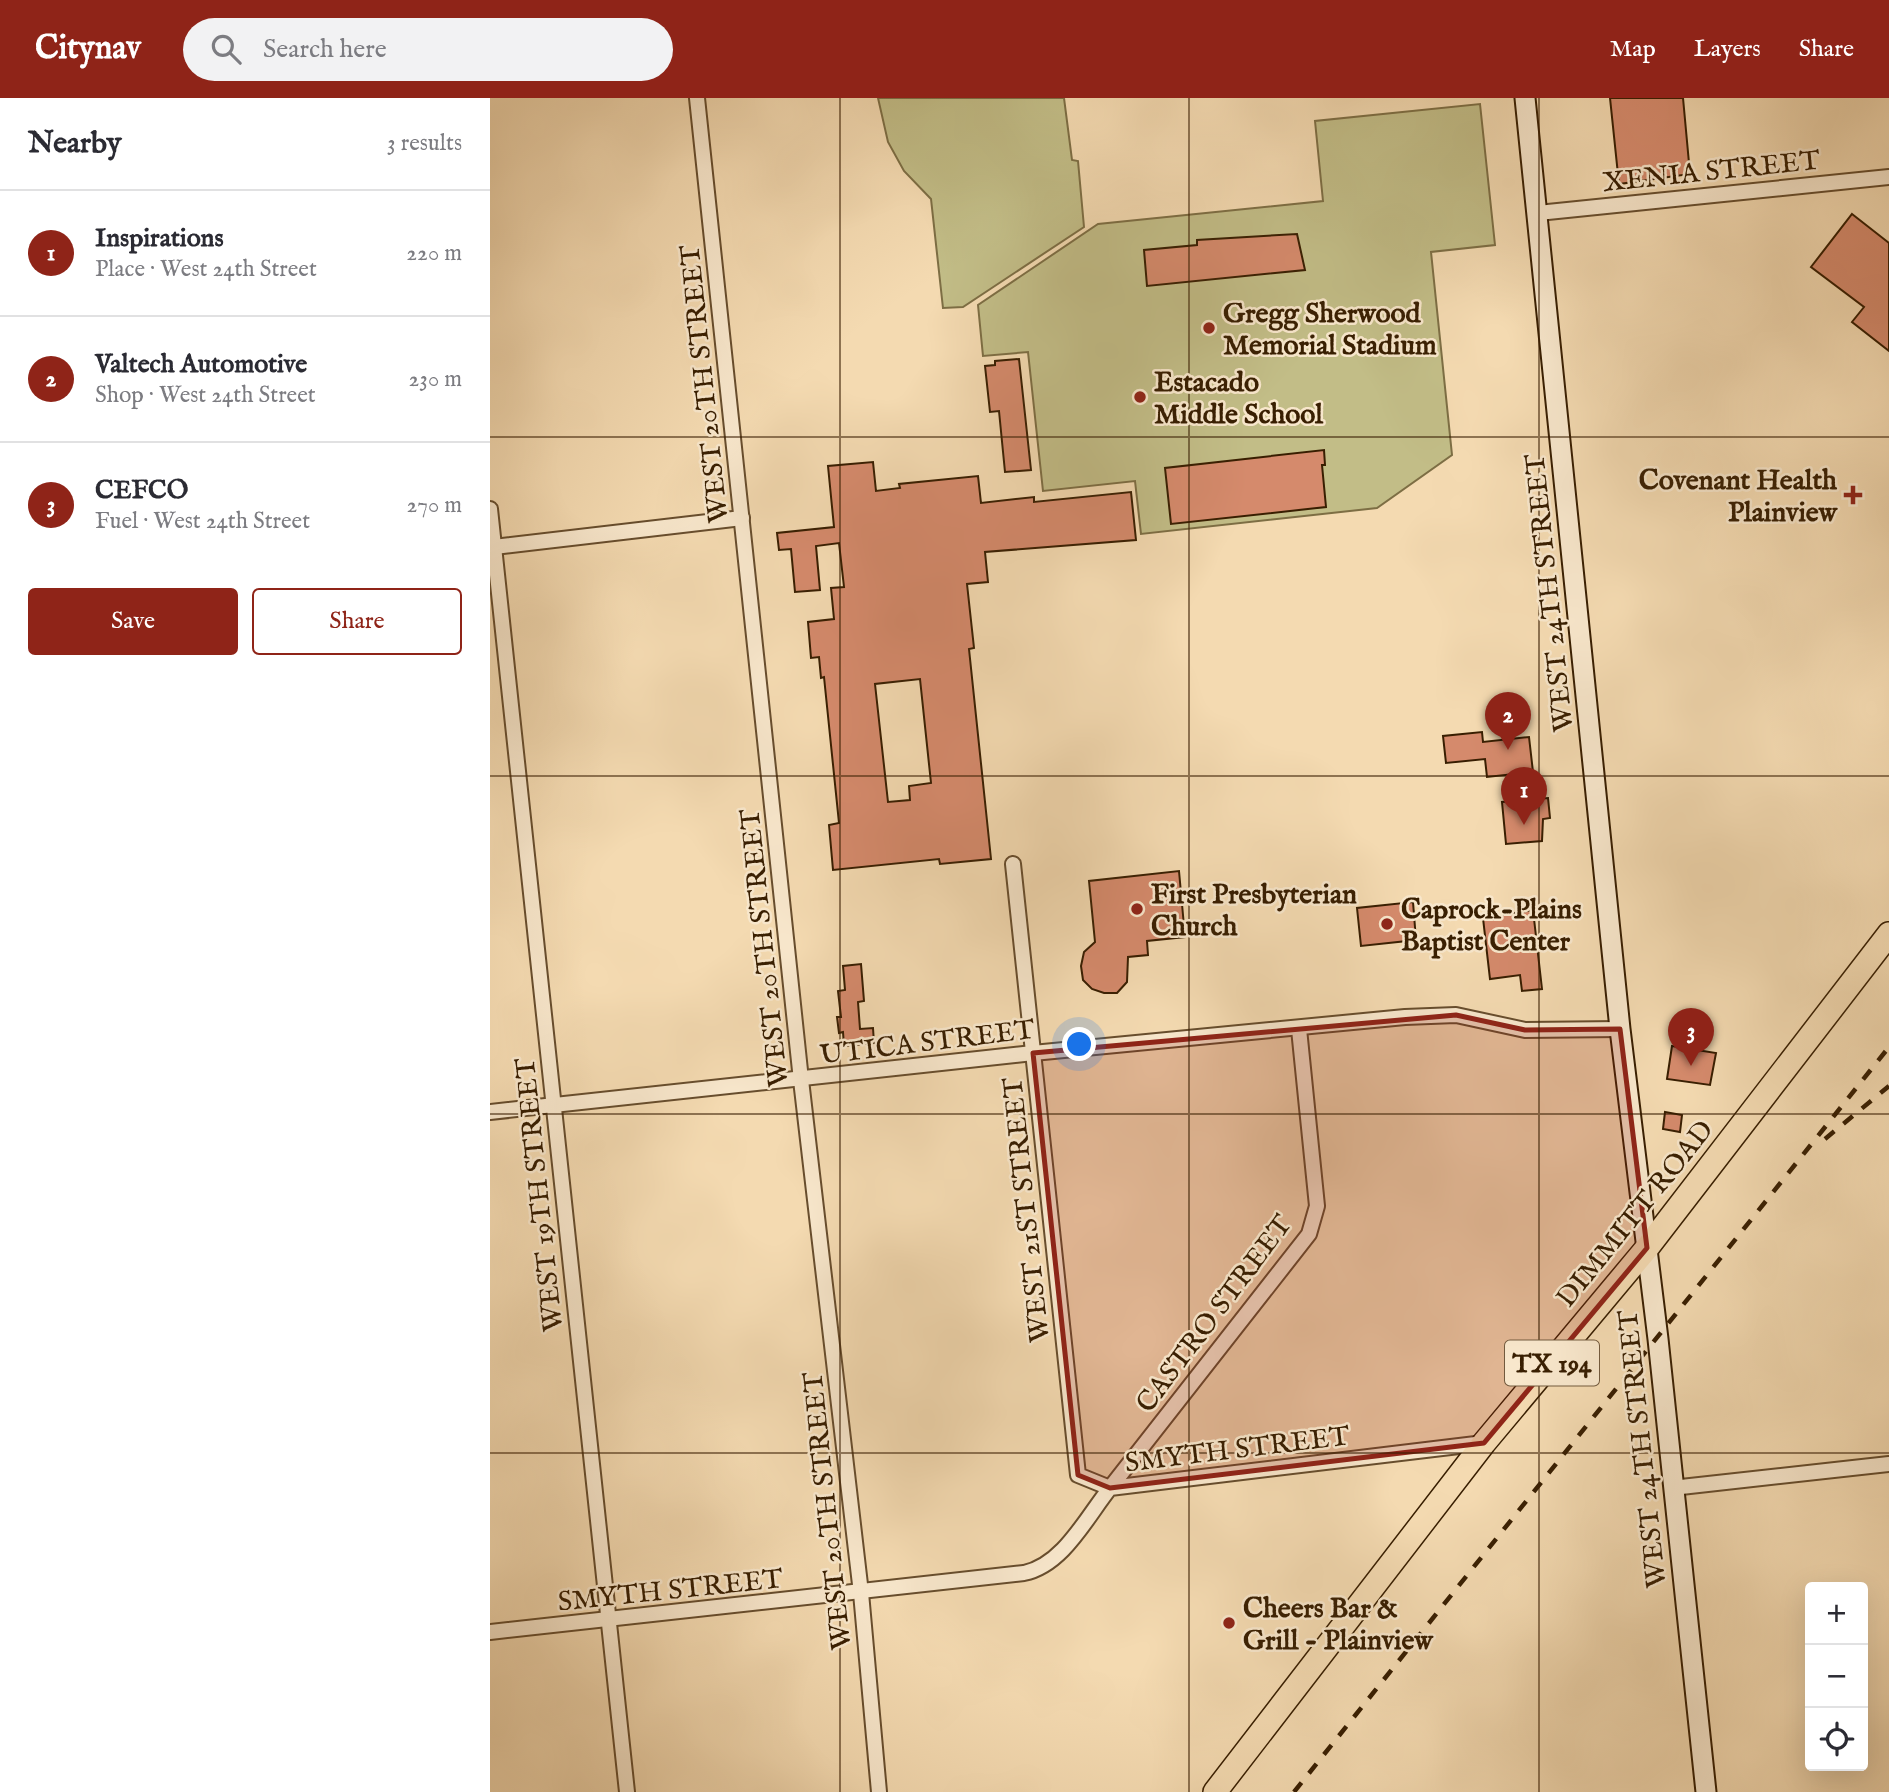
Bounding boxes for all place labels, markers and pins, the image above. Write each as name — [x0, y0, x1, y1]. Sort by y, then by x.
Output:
place label: Gregg Sherwood Memorial Stadium — [1223, 297, 1437, 364]
marker: Gregg Sherwood Memorial Stadium — [1201, 320, 1217, 336]
place label: Estacado Middle School — [1154, 366, 1324, 433]
marker: Estacado Middle School — [1132, 389, 1148, 405]
place label: Covenant Health Plainview — [1639, 464, 1839, 531]
marker: Covenant Health Plainview — [1843, 485, 1863, 505]
pin: 2 — [1485, 692, 1531, 750]
pin: 1 — [1501, 767, 1547, 825]
place label: First Presbyterian Church — [1151, 878, 1357, 945]
place label: Caprock-Plains Baptist Center — [1401, 893, 1582, 960]
marker: First Presbyterian Church — [1129, 901, 1145, 917]
marker: Caprock-Plains Baptist Center — [1379, 916, 1395, 932]
pin: 3 — [1668, 1008, 1714, 1066]
place label: Cheers Bar & Grill - Plainview — [1243, 1592, 1434, 1659]
marker: Cheers Bar & Grill - Plainview — [1221, 1615, 1237, 1631]

